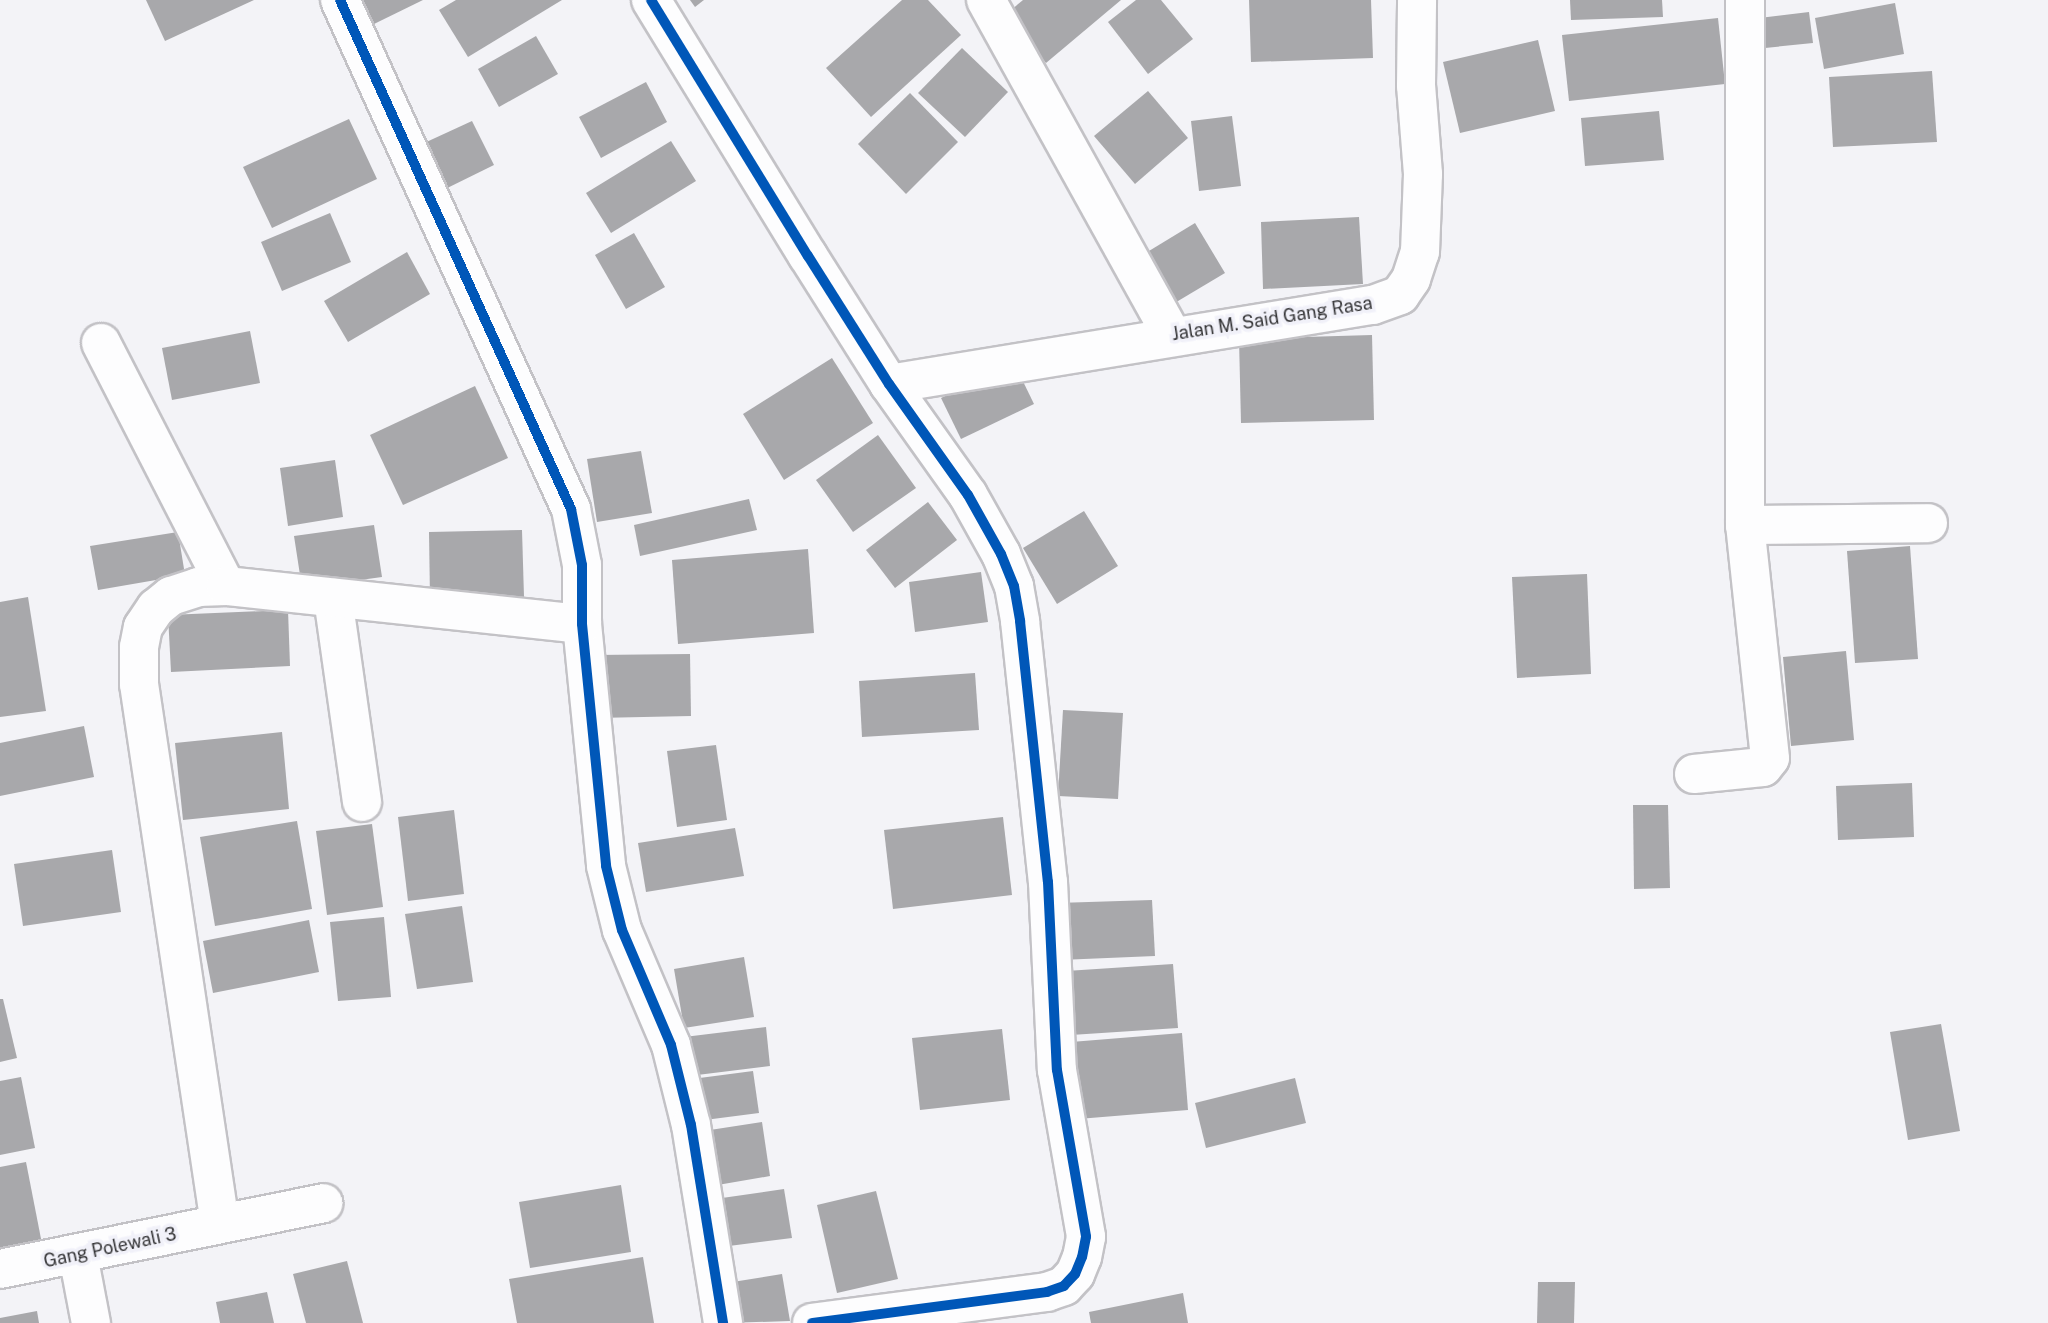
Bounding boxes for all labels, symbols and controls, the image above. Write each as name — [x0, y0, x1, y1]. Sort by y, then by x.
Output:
street label: Jalan M. Said Gang Rasa — [1170, 292, 1374, 346]
street label: Gang Polewali 3 — [42, 1223, 178, 1273]

